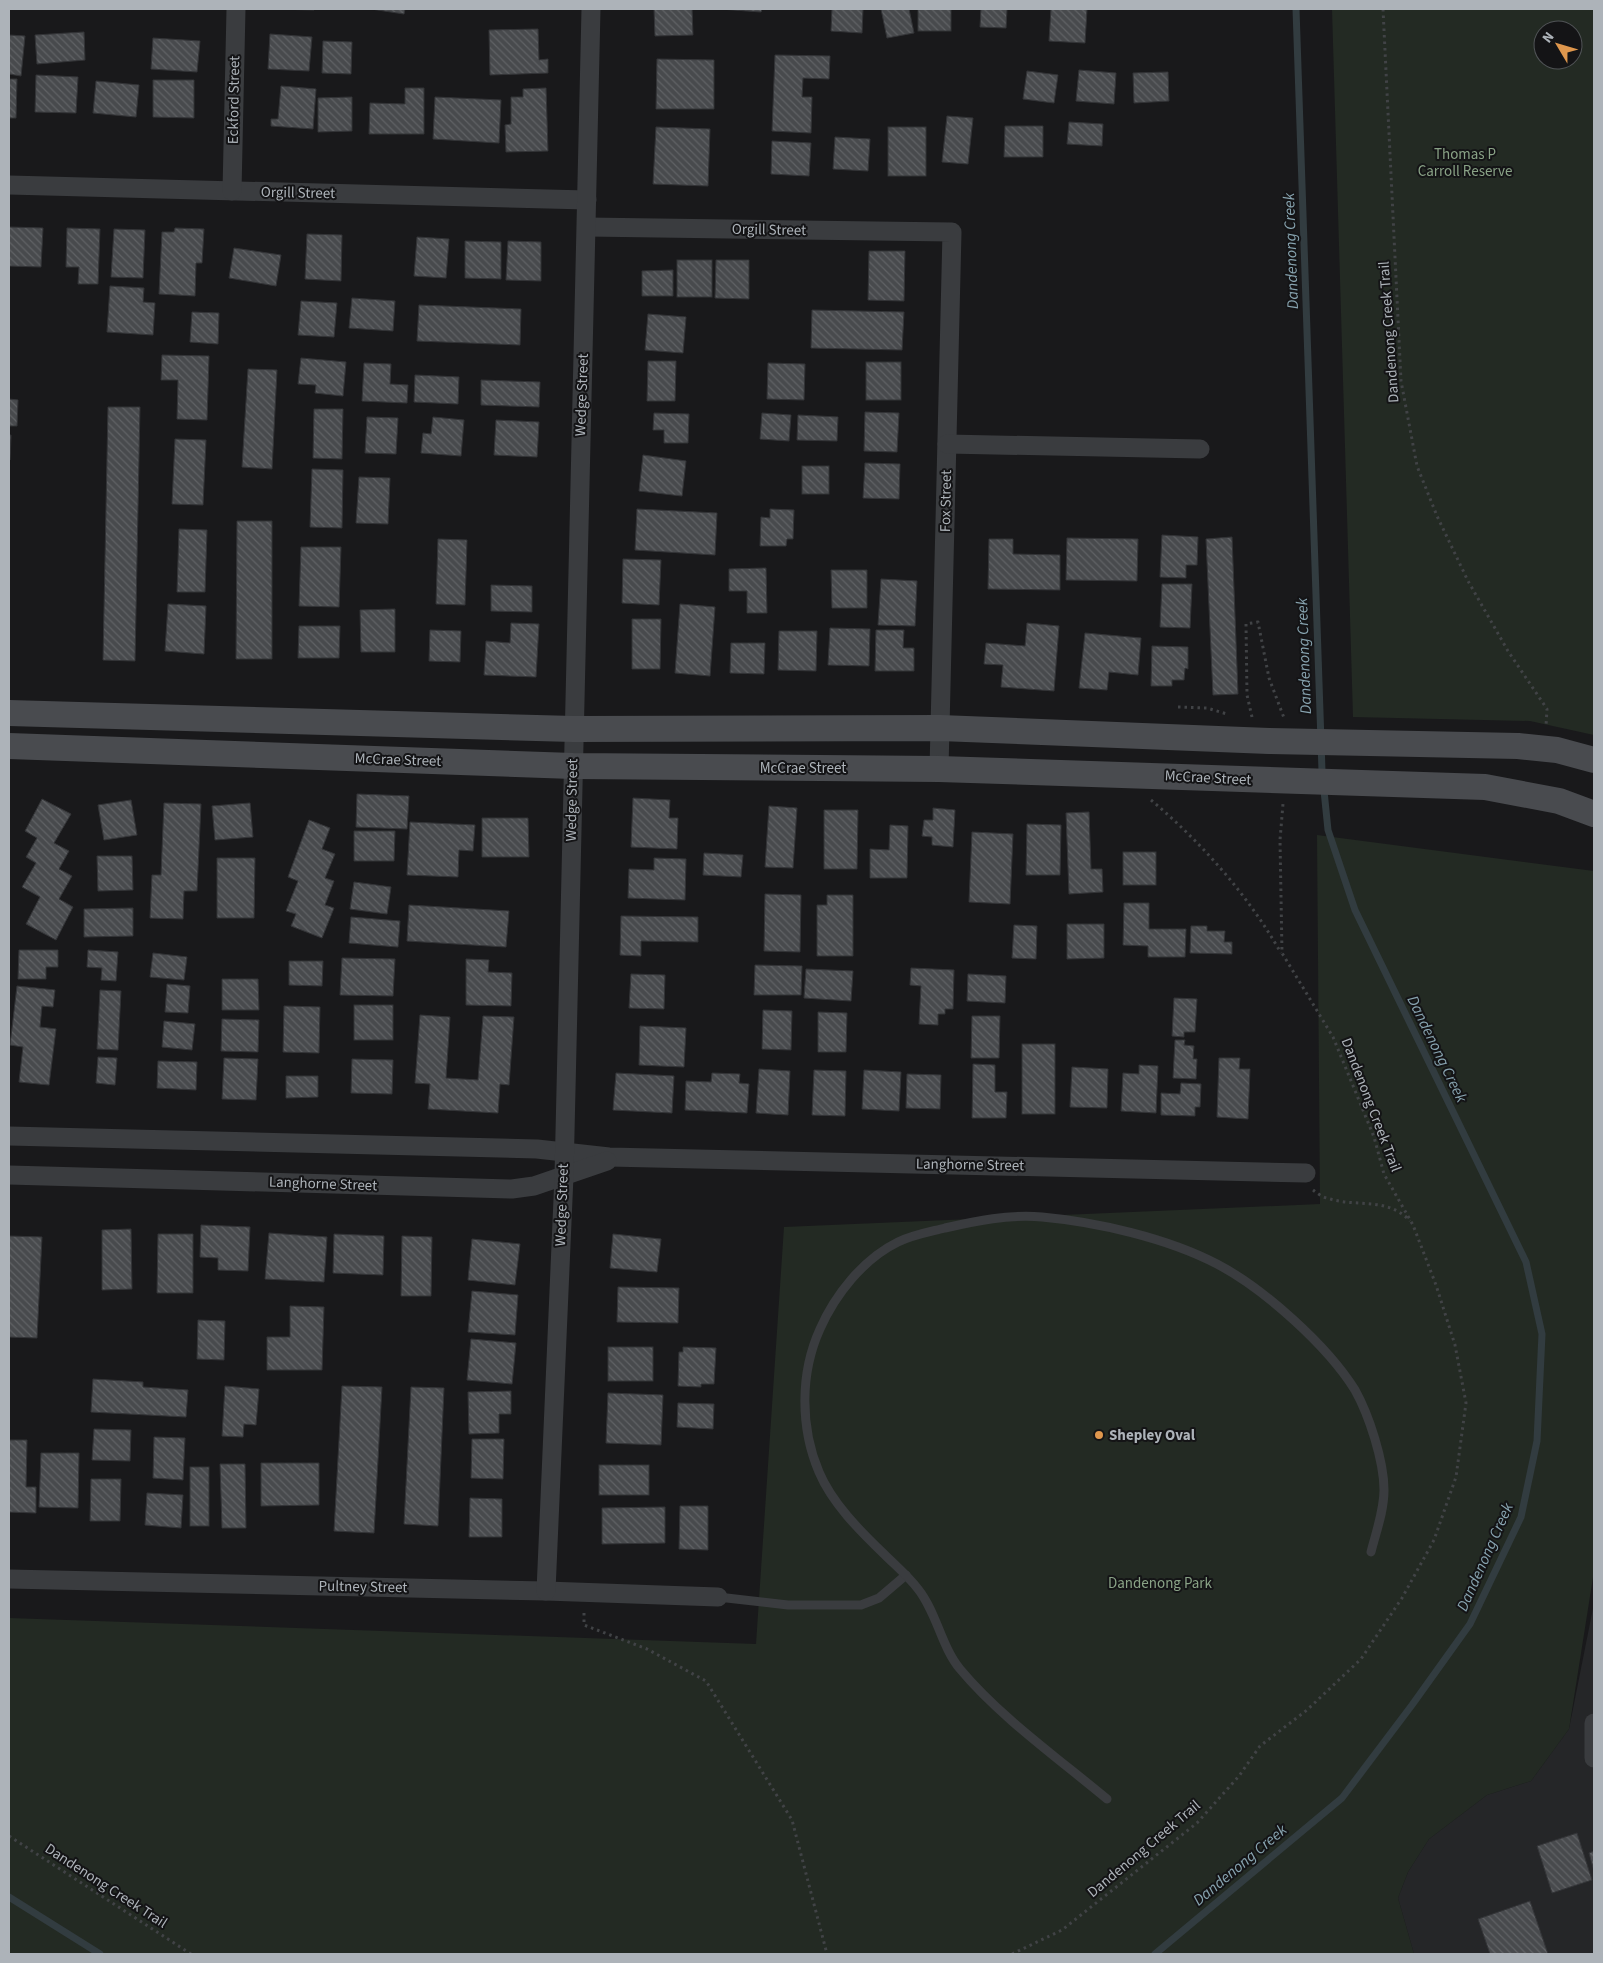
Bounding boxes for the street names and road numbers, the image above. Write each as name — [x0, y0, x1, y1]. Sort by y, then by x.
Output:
street label: Eckford Street — [223, 56, 245, 144]
street label: Orgill Street — [261, 182, 335, 204]
street label: Orgill Street — [732, 219, 806, 241]
street label: Dandenong Creek Trail — [1374, 260, 1404, 404]
street label: Wedge Street — [570, 353, 594, 437]
street label: Fox Street — [935, 470, 957, 532]
street label: McCrae Street — [354, 748, 442, 772]
street label: Wedge Street — [561, 758, 583, 842]
street label: McCrae Street — [760, 758, 846, 779]
street label: McCrae Street — [1164, 765, 1252, 791]
street label: Dandenong Creek Trail — [1336, 1035, 1406, 1175]
street label: Langhorne Street — [916, 1154, 1024, 1176]
street label: Wedge Street — [550, 1163, 574, 1247]
street label: Langhorne Street — [268, 1172, 378, 1196]
street label: Pultney Street — [318, 1576, 408, 1598]
street label: Dandenong Creek Trail — [1083, 1795, 1205, 1903]
street label: Dandenong Creek Trail — [41, 1839, 171, 1934]

